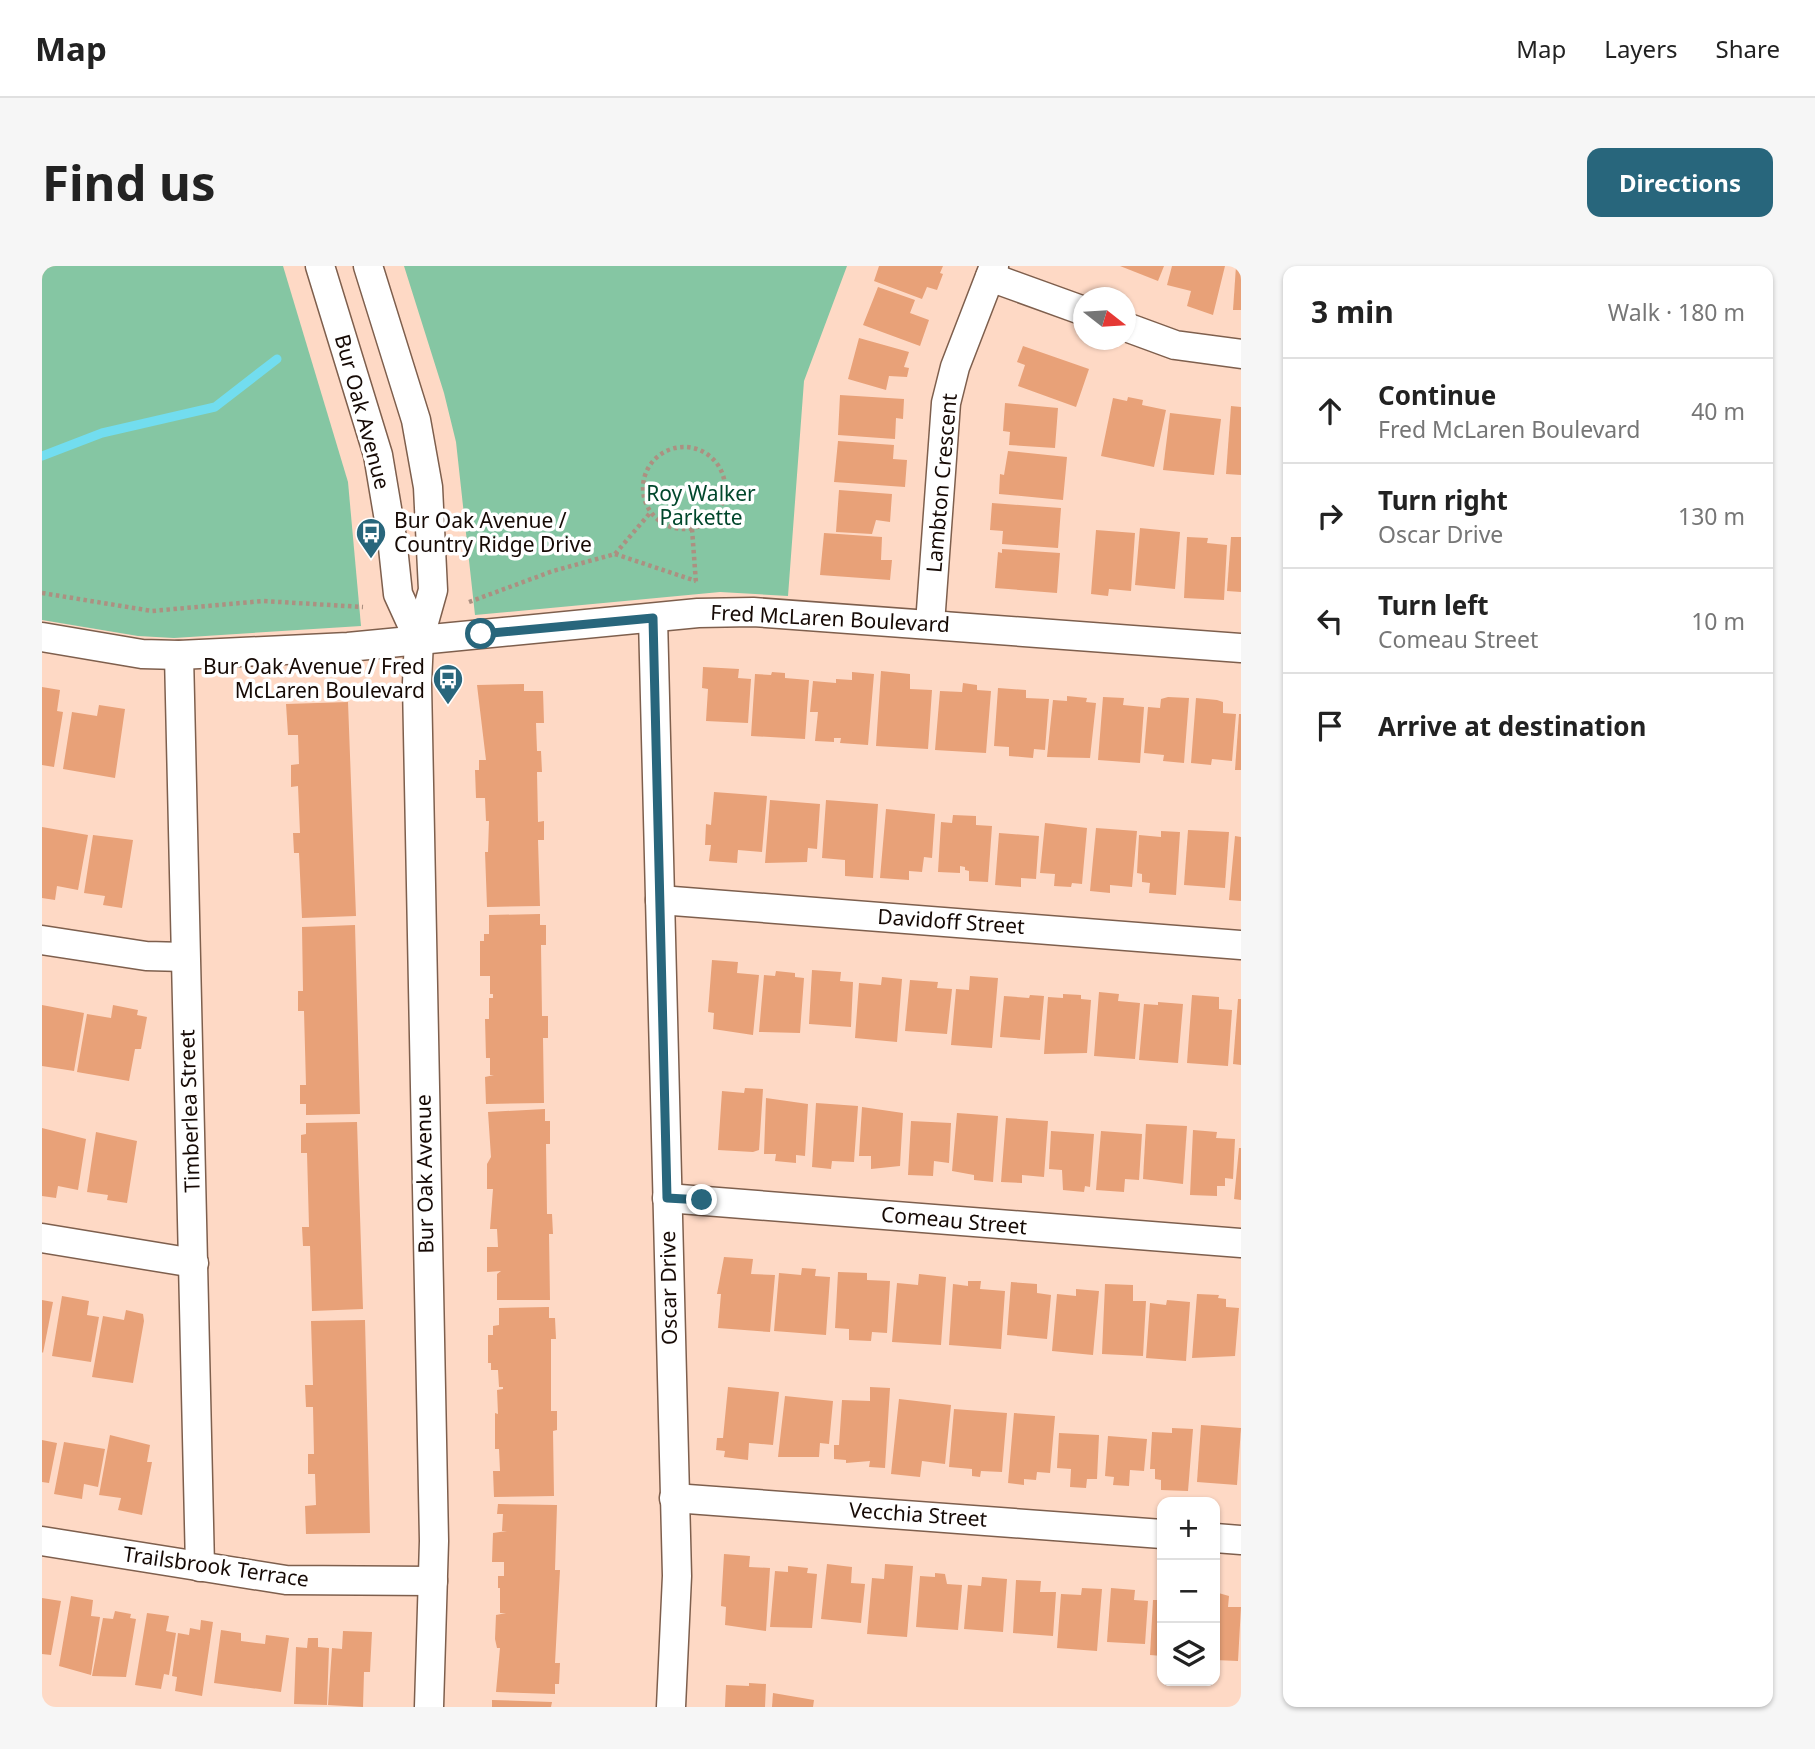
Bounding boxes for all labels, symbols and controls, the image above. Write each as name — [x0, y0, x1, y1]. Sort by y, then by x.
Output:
text: Map — [35, 26, 107, 71]
text: Map — [1516, 32, 1566, 65]
text: Layers — [1604, 32, 1678, 65]
text: Share — [1716, 32, 1780, 65]
button: Directions — [1587, 148, 1773, 217]
text: Find us — [42, 149, 216, 215]
north arrow — [1073, 287, 1136, 350]
text: 3 min — [1311, 291, 1394, 332]
text: Walk · 180 m — [1608, 296, 1745, 328]
street label: Bur Oak Avenue — [329, 331, 397, 492]
text: Continue — [1378, 377, 1496, 413]
street label: Lambton Crescent — [919, 392, 963, 574]
icon: ahead — [1311, 392, 1349, 430]
text: 40 m — [1691, 395, 1745, 427]
text: Fred McLaren Boulevard — [1378, 413, 1640, 445]
park label: Roy Walker Parkette — [646, 479, 756, 531]
text: Turn right — [1378, 482, 1508, 518]
icon: right — [1311, 497, 1349, 535]
text: 130 m — [1678, 500, 1745, 532]
place label: Bur Oak Avenue / Country Ridge Drive — [394, 506, 592, 558]
bus stop icon: Bur Oak Avenue / Country Ridge Drive — [354, 516, 388, 560]
text: Oscar Drive — [1378, 518, 1503, 550]
text: Turn left — [1378, 587, 1489, 623]
street label: Fred McLaren Boulevard — [710, 598, 950, 638]
icon: left — [1311, 602, 1349, 640]
text: 10 m — [1691, 605, 1745, 637]
route start — [465, 618, 496, 649]
text: Comeau Street — [1378, 623, 1538, 655]
place label: Bur Oak Avenue / Fred McLaren Boulevard — [203, 652, 425, 704]
bus stop icon: Bur Oak Avenue / Fred McLaren Boulevard — [431, 662, 465, 706]
icon: arrive — [1311, 707, 1349, 745]
text: Arrive at destination — [1378, 708, 1647, 744]
street label: Davidoff Street — [877, 902, 1026, 940]
street label: Timberlea Street — [172, 1029, 206, 1193]
street label: Bur Oak Avenue — [409, 1094, 439, 1254]
route end — [686, 1184, 717, 1215]
street label: Comeau Street — [880, 1200, 1029, 1240]
street label: Oscar Drive — [653, 1231, 683, 1345]
street label: Vecchia Street — [848, 1495, 989, 1533]
map controls — [1157, 1497, 1220, 1686]
button: + — [1157, 1497, 1220, 1560]
street label: Trailsbrook Terrace — [121, 1539, 311, 1593]
button: − — [1157, 1560, 1220, 1623]
button: layers — [1157, 1623, 1220, 1686]

